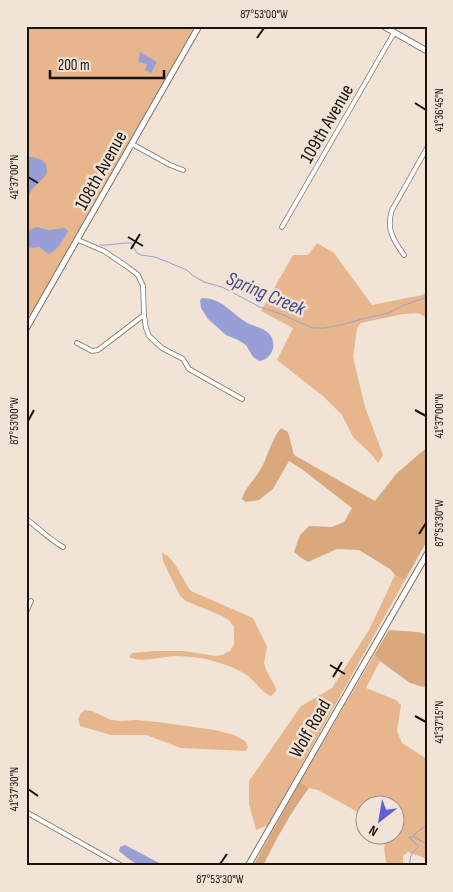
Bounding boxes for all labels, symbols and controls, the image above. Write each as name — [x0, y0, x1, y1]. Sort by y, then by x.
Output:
text: 87°53'00"W — [240, 7, 288, 22]
scale bar — [50, 48, 164, 80]
text: 200 m — [58, 56, 90, 75]
street label: 109th Avenue — [296, 80, 359, 167]
text: 41°36'45"N — [432, 88, 447, 132]
street label: 108th Avenue — [70, 127, 132, 214]
text: 41°37'00"N — [7, 155, 22, 199]
water label: Spring Creek — [223, 267, 309, 321]
text: 41°37'00"N — [432, 394, 447, 438]
text: 87°53'00"W — [7, 397, 22, 445]
text: 87°53'30"W — [432, 499, 447, 547]
street label: Wolf Road — [284, 695, 336, 762]
text: 41°37'15"N — [432, 701, 447, 743]
text: 41°37'30"N — [7, 767, 22, 811]
north arrow — [356, 794, 406, 844]
text: N — [366, 822, 381, 840]
text: 87°53'30"W — [196, 872, 244, 887]

